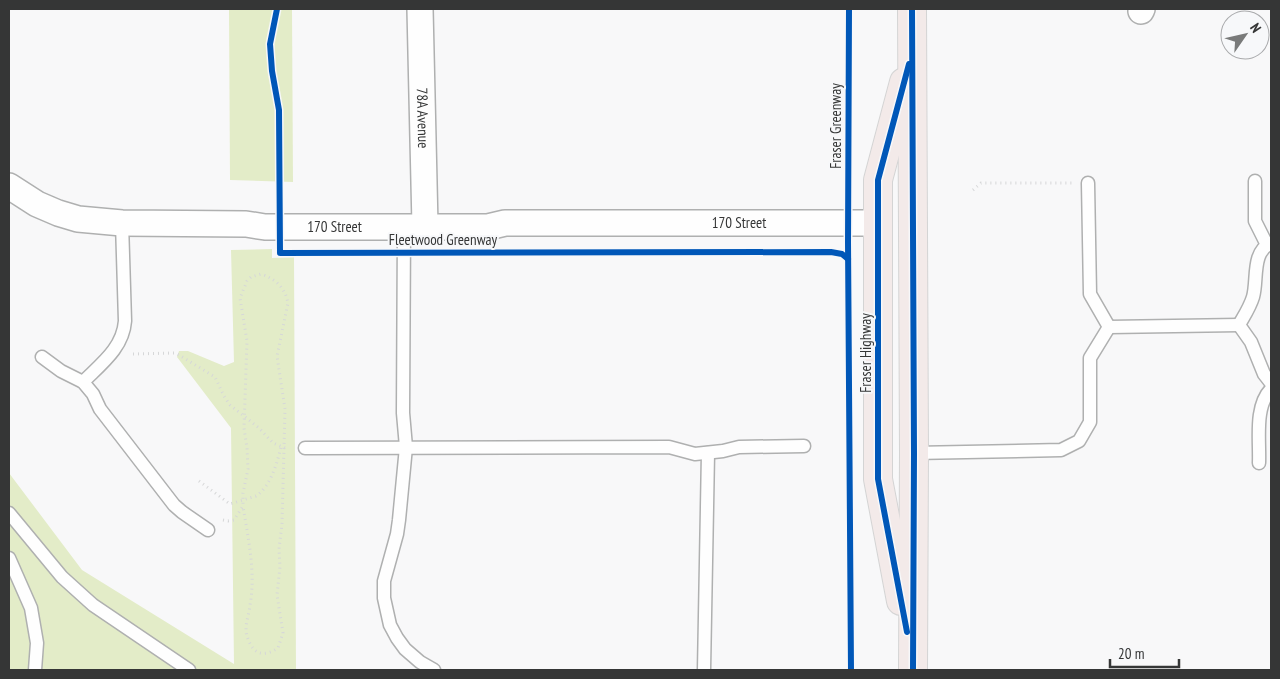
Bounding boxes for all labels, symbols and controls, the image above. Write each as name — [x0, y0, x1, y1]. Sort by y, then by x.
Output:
north arrow — [1220, 10, 1270, 60]
text: N — [1246, 20, 1265, 36]
street label: Fraser Greenway — [826, 83, 845, 169]
street label: 78A Avenue — [413, 87, 433, 149]
street label: 170 Street — [712, 213, 766, 232]
street label: 170 Street — [307, 217, 362, 236]
street label: Fleetwood Greenway — [389, 230, 497, 249]
street label: Fraser Highway — [856, 313, 875, 393]
scale bar — [1110, 636, 1179, 668]
text: 20 m — [1118, 644, 1144, 663]

